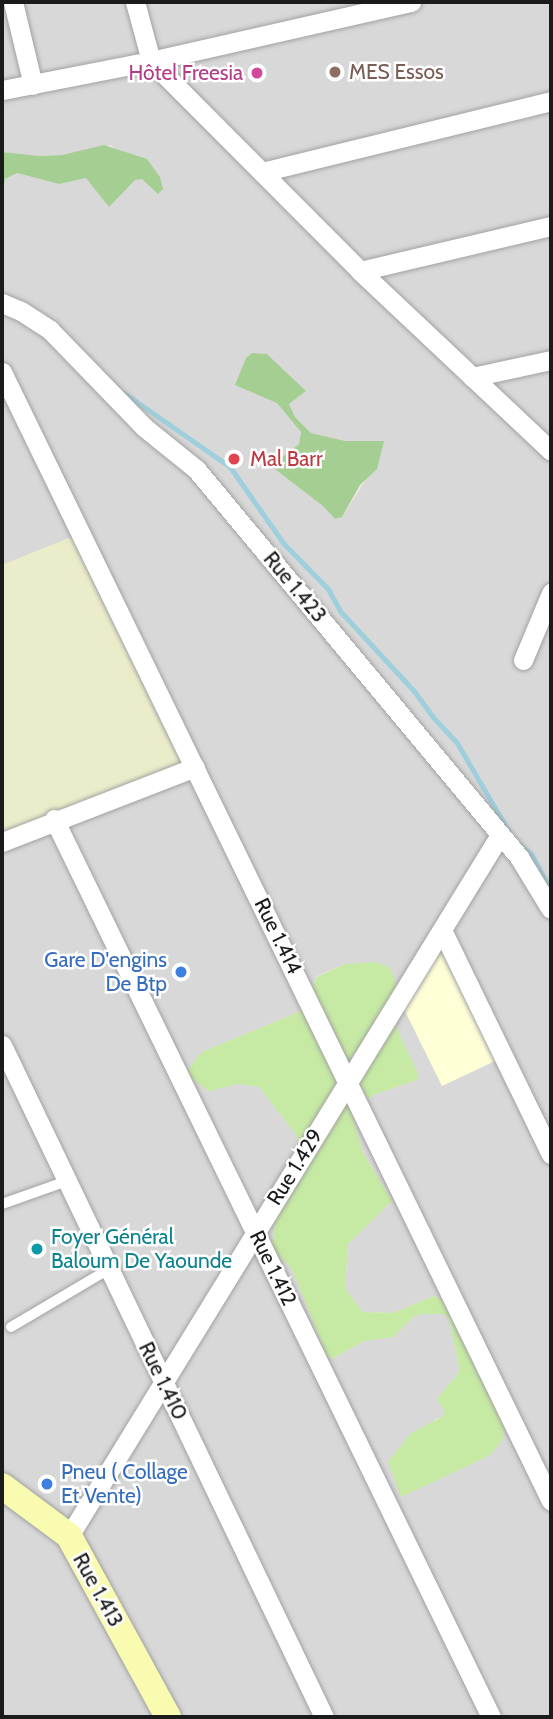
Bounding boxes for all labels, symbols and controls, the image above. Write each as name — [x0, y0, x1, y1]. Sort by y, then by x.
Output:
place label: MES Essos — [349, 59, 444, 85]
place label: Hôtel Freesia — [129, 60, 243, 86]
marker: MES Essos — [327, 64, 343, 80]
marker: Hôtel Freesia — [249, 65, 265, 81]
place label: Mal Barr — [250, 446, 323, 472]
marker: Mal Barr — [224, 449, 244, 469]
street label: Rue 1.423 — [258, 546, 332, 628]
street label: Rue 1.414 — [249, 894, 307, 978]
place label: Gare D'engins De Btp — [44, 947, 167, 997]
marker: Gare D'engins De Btp — [173, 964, 189, 980]
street label: Rue 1.429 — [262, 1124, 328, 1210]
place label: Foyer Général Baloum De Yaounde — [51, 1224, 232, 1274]
street label: Rue 1.412 — [244, 1226, 302, 1310]
marker: Foyer Général Baloum De Yaounde — [29, 1241, 45, 1257]
street label: Rue 1.410 — [133, 1338, 193, 1424]
place label: Pneu ( Collage Et Vente) — [61, 1459, 188, 1509]
marker: Pneu ( Collage Et Vente) — [39, 1476, 55, 1492]
street label: Rue 1.413 — [67, 1549, 129, 1631]

